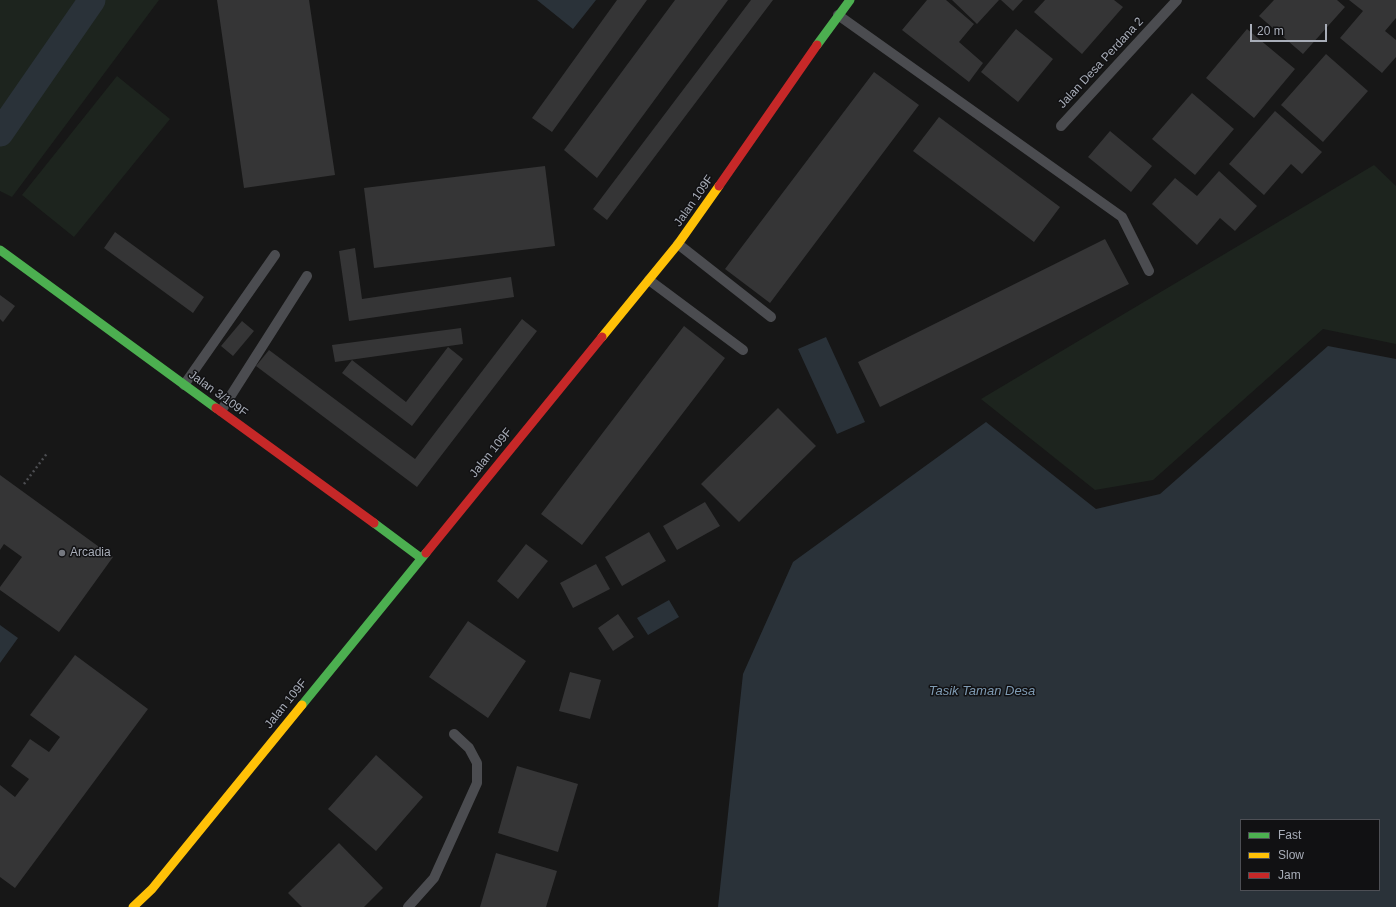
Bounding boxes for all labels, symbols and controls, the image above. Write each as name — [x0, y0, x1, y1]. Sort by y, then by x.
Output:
street label: Jalan Desa Perdana 2 — [1055, 15, 1147, 111]
scale bar — [1252, 16, 1329, 42]
text: 20 m — [1257, 24, 1284, 38]
street label: Jalan 109F — [671, 173, 717, 229]
street label: Jalan 3/109F — [186, 368, 250, 420]
street label: Jalan 109F — [467, 425, 515, 481]
place label: Arcadia — [70, 546, 111, 560]
marker: Arcadia — [57, 548, 67, 558]
street label: Jalan 109F — [262, 676, 310, 732]
water label: Tasik Taman Desa — [929, 683, 1035, 699]
legend — [1240, 819, 1380, 891]
text: Fast — [1278, 828, 1301, 842]
text: Slow — [1278, 848, 1304, 862]
text: Jam — [1278, 868, 1301, 882]

